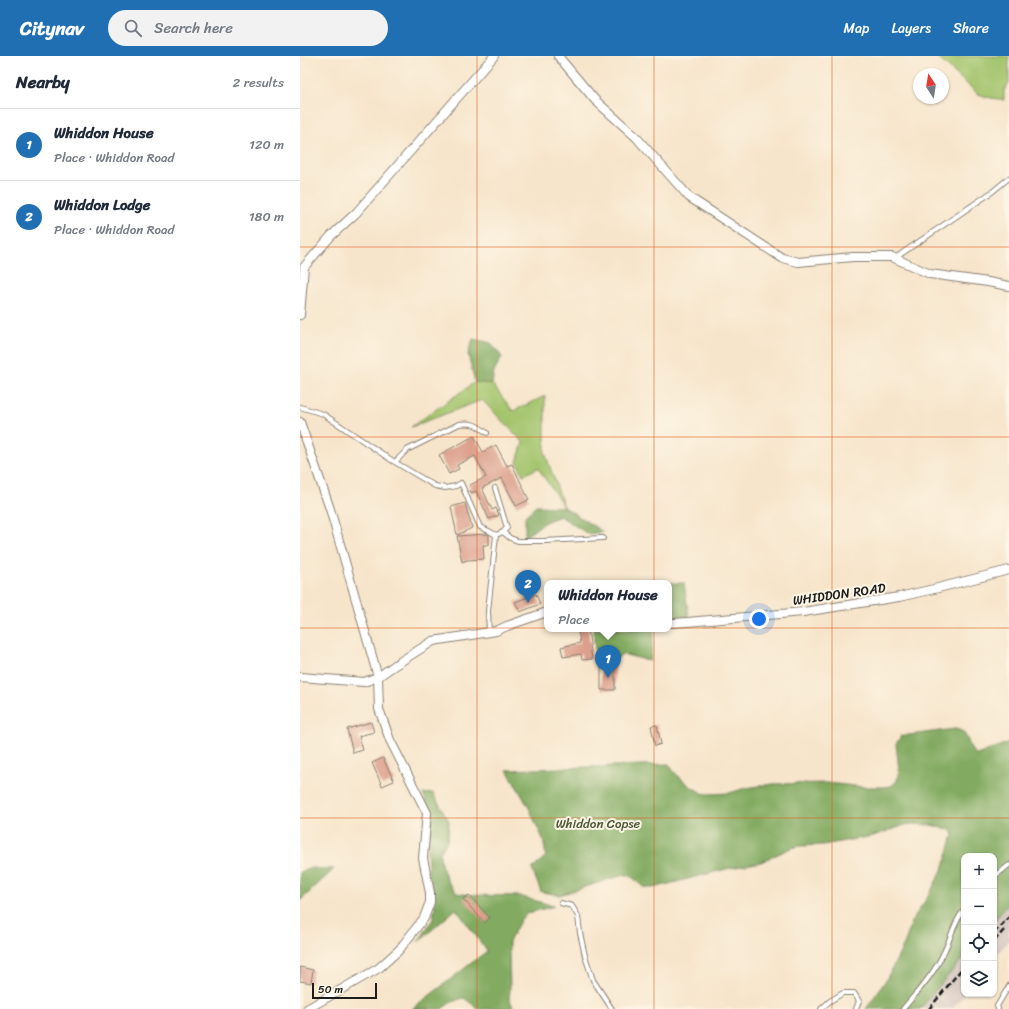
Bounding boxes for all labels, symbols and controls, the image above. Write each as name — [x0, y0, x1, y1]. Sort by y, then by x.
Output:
search box — [108, 10, 388, 46]
text: Citynav — [20, 12, 84, 45]
text: Search here — [154, 15, 233, 41]
text: Map — [844, 16, 869, 41]
text: Layers — [891, 16, 931, 41]
text: Share — [953, 16, 989, 41]
icon: search — [122, 17, 144, 39]
text: Nearby — [16, 67, 70, 97]
north arrow — [913, 68, 949, 104]
text: 2 results — [233, 71, 284, 94]
text: Whiddon House — [54, 120, 154, 146]
text: 1 — [26, 133, 32, 156]
text: 120 m — [249, 133, 284, 156]
text: Place · Whiddon Road — [54, 146, 174, 169]
text: Whiddon Lodge — [54, 192, 151, 218]
text: 2 — [25, 205, 33, 228]
text: 180 m — [249, 205, 284, 228]
text: Place · Whiddon Road — [54, 218, 174, 241]
pin: 2 — [515, 570, 541, 603]
street label: WHIDDON ROAD — [791, 576, 887, 612]
popup — [544, 580, 672, 632]
text: Whiddon House — [558, 582, 658, 608]
text: Place — [558, 608, 589, 631]
your location — [749, 609, 769, 629]
pin: 1 — [595, 645, 621, 678]
park label: Whiddon Copse — [556, 812, 641, 835]
map controls — [961, 853, 997, 997]
button: + — [961, 853, 997, 889]
button: − — [961, 889, 997, 925]
button: locate — [961, 925, 997, 961]
button: layers — [961, 961, 997, 997]
text: 50 m — [318, 980, 343, 999]
scale bar — [312, 981, 377, 1000]

